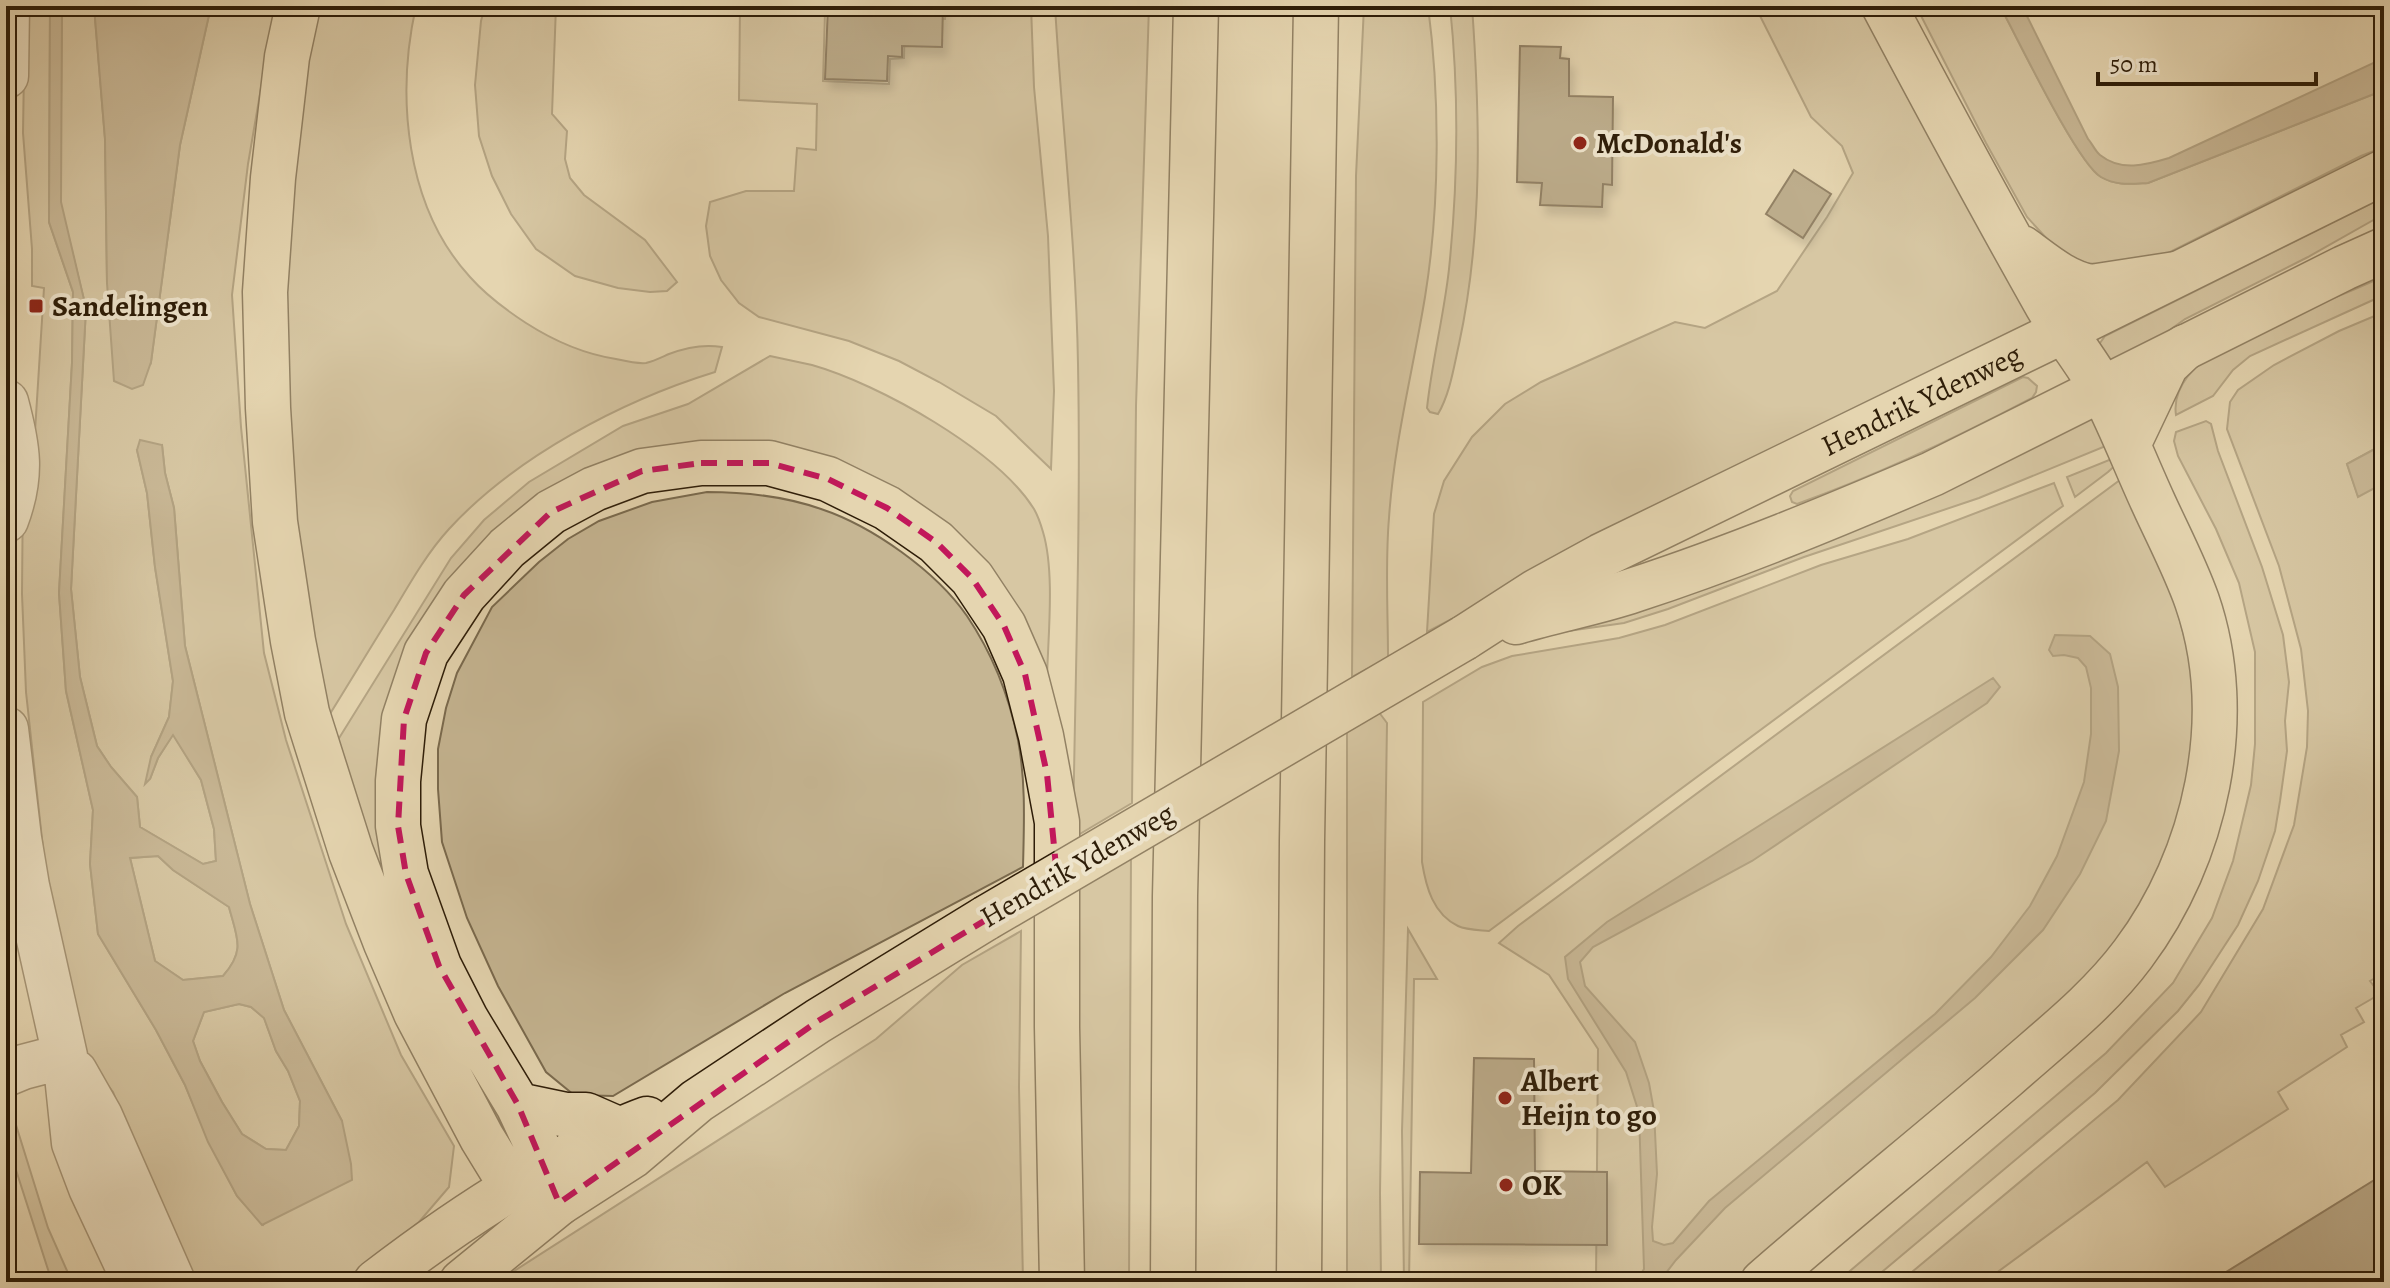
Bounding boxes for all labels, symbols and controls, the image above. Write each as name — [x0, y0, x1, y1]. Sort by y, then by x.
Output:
scale bar — [2098, 36, 2316, 86]
text: 50 m — [2110, 48, 2158, 80]
place label: McDonald's — [1596, 123, 1742, 163]
marker: McDonald's — [1571, 134, 1589, 152]
place label: Sandelingen — [52, 286, 208, 326]
marker: Sandelingen — [27, 297, 45, 315]
street label: Hendrik Ydenweg — [1814, 334, 2028, 466]
street label: Hendrik Ydenweg — [973, 793, 1181, 937]
place label: Albert Heijn to go — [1520, 1061, 1657, 1135]
marker: Albert Heijn to go — [1496, 1089, 1514, 1107]
place label: OK — [1522, 1165, 1562, 1205]
marker: OK — [1497, 1176, 1515, 1194]

